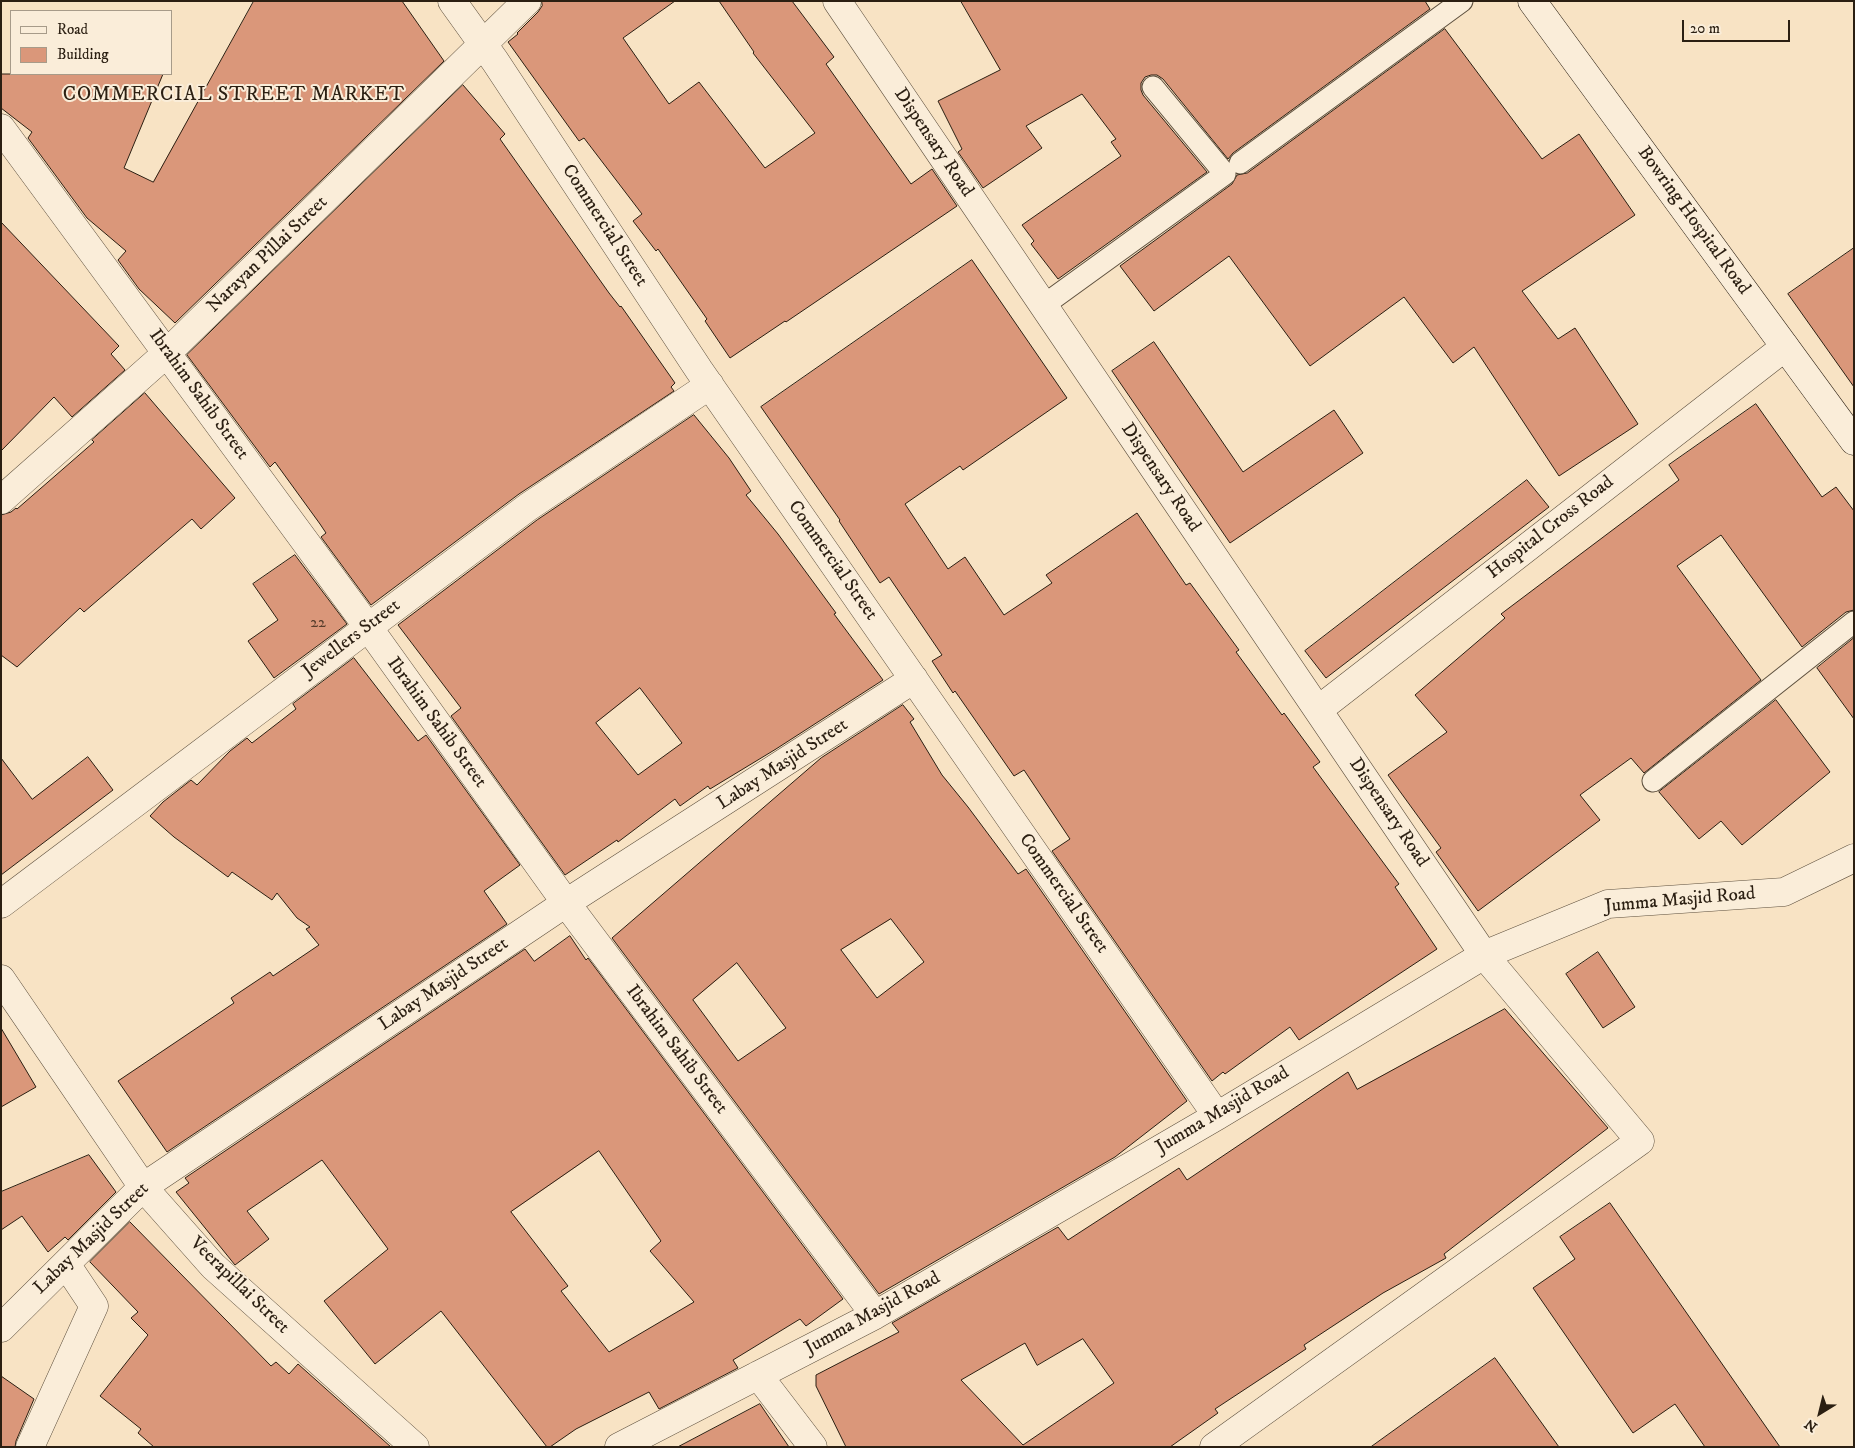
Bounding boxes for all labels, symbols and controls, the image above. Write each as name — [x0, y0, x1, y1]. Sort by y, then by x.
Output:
legend — [10, 10, 172, 75]
scale bar — [1685, 10, 1792, 42]
text: 20 m — [1690, 19, 1720, 38]
text: Road — [57, 20, 88, 39]
text: Building — [57, 45, 109, 64]
district label: COMMERCIAL STREET MARKET — [60, 84, 408, 108]
street label: Dispensary Road — [888, 84, 978, 202]
street label: Bowring Hospital Road — [1632, 143, 1754, 299]
street label: Commercial Street — [556, 161, 652, 291]
street label: Narayan Pillai Street — [203, 192, 333, 318]
street label: Ibrahim Sahib Street — [143, 325, 253, 465]
street label: Dispensary Road — [1115, 419, 1205, 537]
street label: Hospital Cross Road — [1483, 471, 1619, 585]
street label: Commercial Street — [782, 497, 882, 625]
street label: Jewellers Street — [299, 595, 405, 683]
house number: 22 — [310, 614, 326, 634]
street label: Ibrahim Sahib Street — [381, 653, 491, 793]
street label: Labay Masjid Street — [713, 714, 853, 816]
street label: Dispensary Road — [1343, 754, 1433, 872]
street label: Commercial Street — [1013, 830, 1113, 958]
street label: Jumma Masjid Road — [1604, 883, 1756, 919]
street label: Labay Masjid Street — [375, 933, 513, 1037]
street label: Ibrahim Sahib Street — [620, 981, 732, 1119]
street label: Jumma Masjid Road — [1152, 1062, 1294, 1160]
street label: Labay Masjid Street — [30, 1178, 154, 1300]
street label: Veerapillai Street — [184, 1233, 294, 1339]
street label: Jumma Masjid Road — [801, 1267, 945, 1361]
north arrow — [1795, 1388, 1845, 1438]
text: N — [1801, 1414, 1821, 1436]

